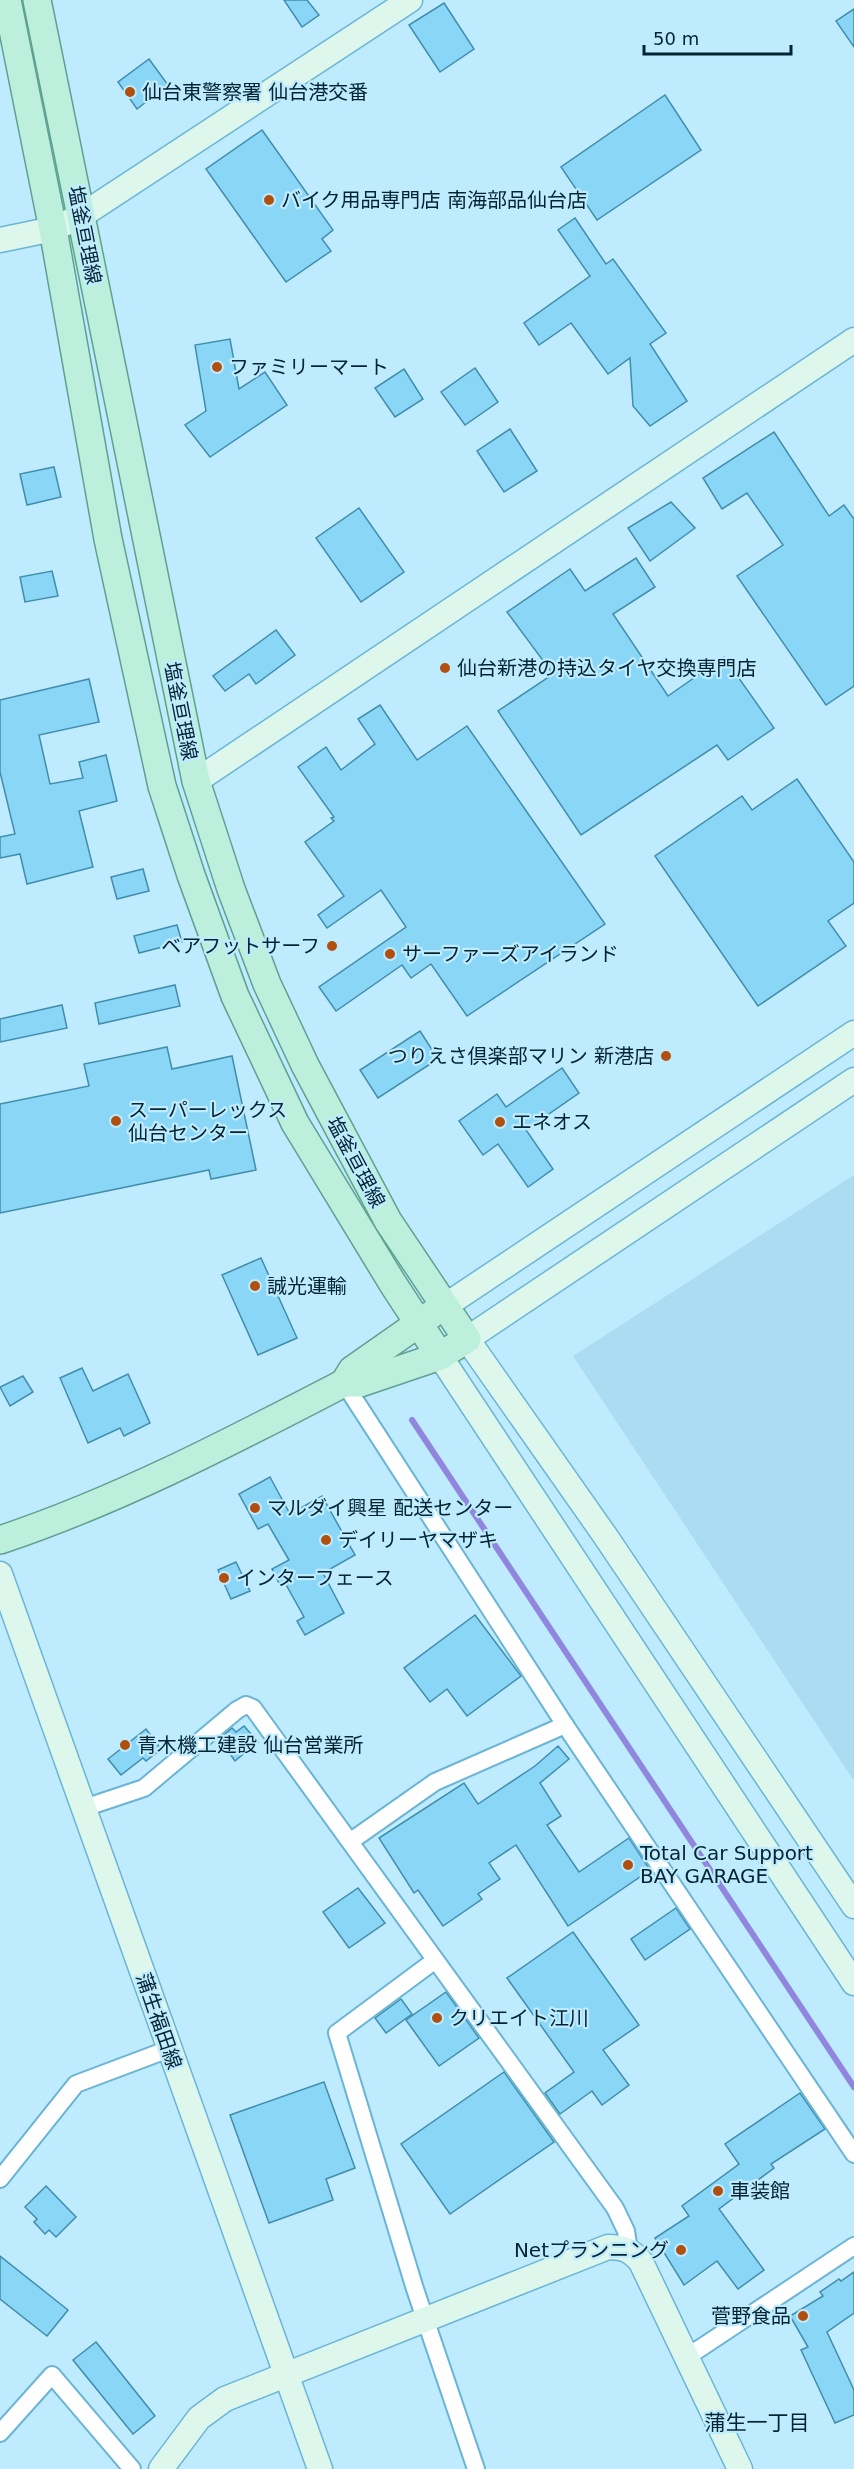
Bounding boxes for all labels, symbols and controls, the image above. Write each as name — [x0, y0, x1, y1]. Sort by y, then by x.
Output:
scale bar — [644, 18, 791, 56]
text: 50 m — [653, 28, 699, 49]
place label: 仙台東警察署 仙台港交番 — [142, 80, 368, 104]
marker: 仙台東警察署 仙台港交番 — [123, 85, 137, 99]
street label: 塩釜亘理線 — [64, 184, 106, 286]
place label: バイク用品専門店 南海部品仙台店 — [281, 188, 587, 212]
marker: バイク用品専門店 南海部品仙台店 — [262, 193, 276, 207]
place label: ファミリーマート — [229, 355, 389, 379]
marker: ファミリーマート — [210, 360, 224, 374]
place label: 仙台新港の持込タイヤ交換専門店 — [457, 656, 756, 680]
street label: 塩釜亘理線 — [160, 660, 202, 762]
marker: 仙台新港の持込タイヤ交換専門店 — [438, 661, 452, 675]
place label: ベアフットサーフ — [161, 934, 320, 958]
marker: ベアフットサーフ — [325, 939, 339, 953]
place label: サーファーズアイランド — [402, 942, 619, 966]
marker: サーファーズアイランド — [383, 947, 397, 961]
place label: つりえさ倶楽部マリン 新港店 — [388, 1044, 654, 1068]
marker: つりえさ倶楽部マリン 新港店 — [659, 1049, 673, 1063]
place label: スーパーレックス 仙台センター — [128, 1098, 287, 1145]
place label: エネオス — [512, 1110, 592, 1134]
street label: 塩釜亘理線 — [322, 1112, 390, 1212]
marker: スーパーレックス 仙台センター — [109, 1114, 123, 1128]
marker: エネオス — [493, 1115, 507, 1129]
place label: 誠光運輸 — [267, 1274, 347, 1298]
marker: 誠光運輸 — [248, 1279, 262, 1293]
place label: マルダイ興星 配送センター — [267, 1496, 513, 1520]
marker: マルダイ興星 配送センター — [248, 1501, 262, 1515]
place label: デイリーヤマザキ — [338, 1528, 498, 1552]
marker: デイリーヤマザキ — [319, 1533, 333, 1547]
place label: インターフェース — [236, 1566, 394, 1590]
marker: インターフェース — [217, 1571, 231, 1585]
place label: 青木機工建設 仙台営業所 — [137, 1733, 363, 1757]
marker: 青木機工建設 仙台営業所 — [118, 1738, 132, 1752]
place label: Total Car Support BAY GARAGE — [639, 1841, 813, 1888]
marker: Total Car Support BAY GARAGE — [621, 1858, 635, 1872]
street label: 蒲生福田線 — [131, 1970, 187, 2072]
place label: クリエイト江川 — [449, 2006, 589, 2030]
marker: クリエイト江川 — [430, 2011, 444, 2025]
place label: 車装館 — [730, 2179, 790, 2203]
marker: 車装館 — [711, 2184, 725, 2198]
place label: Netプランニング — [514, 2238, 669, 2262]
marker: Netプランニング — [674, 2243, 688, 2257]
place label: 菅野食品 — [711, 2304, 791, 2328]
marker: 菅野食品 — [796, 2309, 810, 2323]
district label: 蒲生一丁目 — [705, 2411, 810, 2435]

